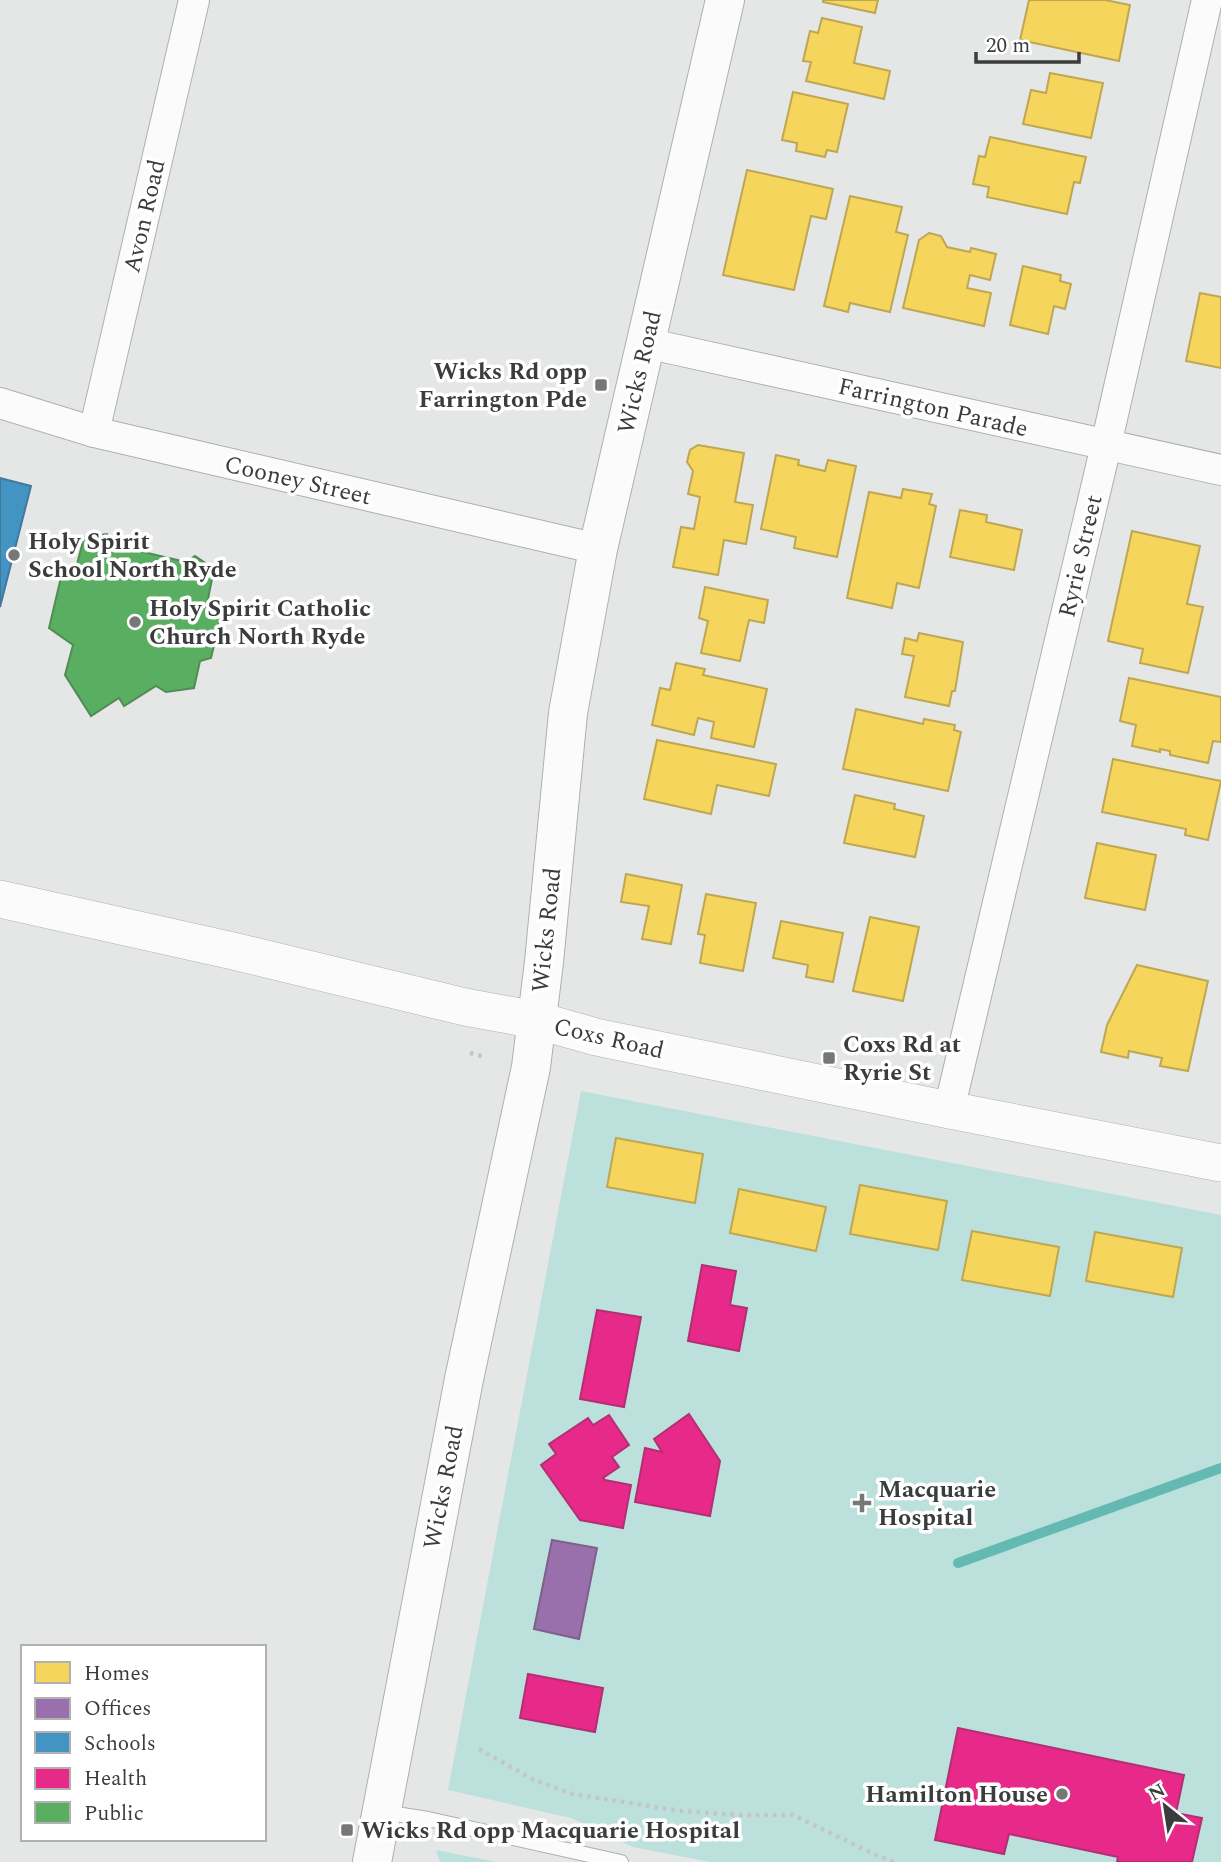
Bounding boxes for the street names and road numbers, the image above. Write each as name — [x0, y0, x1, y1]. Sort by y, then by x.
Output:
street label: Avon Road — [114, 156, 176, 277]
street label: Wicks Road — [608, 307, 672, 438]
street label: Farrington Parade — [834, 369, 1031, 447]
street label: Cooney Street — [221, 447, 375, 515]
street label: Ryrie Street — [1049, 491, 1113, 621]
street label: Wicks Road — [523, 866, 571, 994]
street label: Coxs Road — [550, 1009, 668, 1069]
street label: Wicks Road — [414, 1422, 474, 1552]

